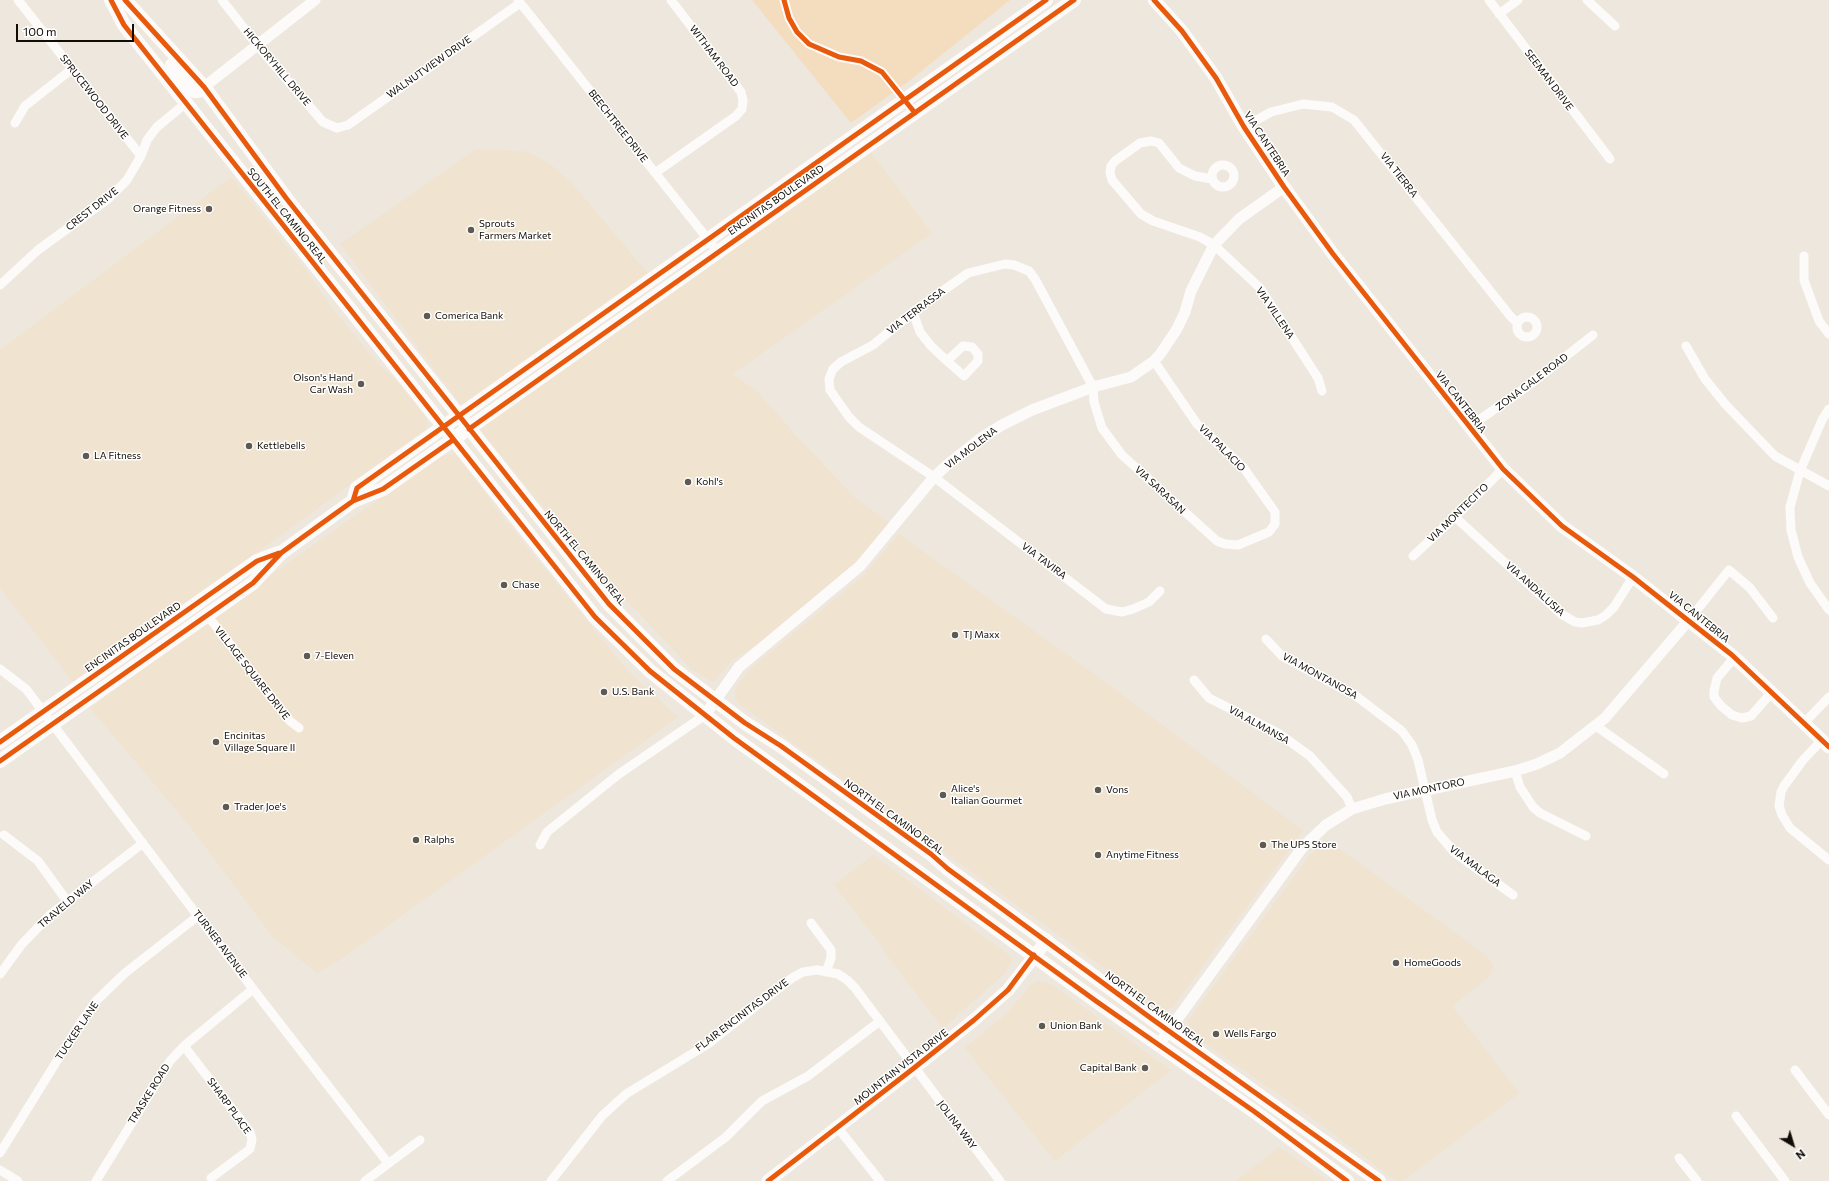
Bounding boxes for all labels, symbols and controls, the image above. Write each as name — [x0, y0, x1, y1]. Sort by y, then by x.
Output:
scale bar — [18, 16, 136, 42]
street label: WITHAM ROAD — [687, 23, 741, 89]
text: 100 m — [23, 24, 57, 38]
street label: HICKORYHILL DRIVE — [241, 26, 313, 108]
street label: WALNUTVIEW DRIVE — [384, 33, 474, 101]
street label: SEEMAN DRIVE — [1522, 47, 1576, 113]
street label: SPRUCEWOOD DRIVE — [57, 52, 131, 142]
street label: BEECHTREE DRIVE — [586, 87, 650, 165]
street label: VIA CANTEBRIA — [1242, 109, 1292, 179]
street label: VIA TIERRA — [1378, 150, 1420, 200]
street label: ENCINITAS BOULEVARD — [726, 162, 826, 238]
street label: SOUTH EL CAMINO REAL — [245, 166, 329, 266]
street label: CREST DRIVE — [63, 185, 121, 233]
place label: Orange Fitness — [133, 203, 201, 215]
marker: Orange Fitness — [204, 204, 214, 214]
place label: Sprouts Farmers Market — [479, 218, 551, 242]
marker: Sprouts Farmers Market — [466, 225, 476, 235]
street label: VIA TERRASSA — [885, 285, 947, 337]
street label: VIA VILLENA — [1253, 285, 1297, 341]
place label: Comerica Bank — [435, 310, 503, 322]
marker: Comerica Bank — [422, 311, 432, 321]
street label: ZONA GALE ROAD — [1493, 351, 1571, 413]
street label: VIA CANTEBRIA — [1433, 369, 1489, 435]
place label: Olson's Hand Car Wash — [293, 372, 353, 396]
marker: Olson's Hand Car Wash — [356, 379, 366, 389]
street label: VIA PALACIO — [1196, 422, 1248, 474]
street label: VIA MOLENA — [943, 425, 999, 471]
place label: Kettlebells — [257, 440, 305, 452]
marker: Kettlebells — [244, 441, 254, 451]
place label: LA Fitness — [94, 450, 141, 462]
marker: LA Fitness — [81, 451, 91, 461]
street label: VIA SARASAN — [1132, 463, 1188, 517]
place label: Kohl's — [696, 476, 723, 488]
marker: Kohl's — [683, 477, 693, 487]
street label: VIA MONTECITO — [1425, 481, 1491, 545]
street label: NORTH EL CAMINO REAL — [542, 508, 628, 608]
street label: VIA TAVIRA — [1019, 540, 1069, 582]
street label: VIA ANDALUSIA — [1503, 559, 1567, 619]
place label: Chase — [512, 579, 540, 591]
marker: Chase — [499, 580, 509, 590]
street label: VIA CANTEBRIA — [1666, 589, 1732, 645]
street label: ENCINITAS BOULEVARD — [83, 599, 183, 675]
street label: VILLAGE SQUARE DRIVE — [212, 624, 292, 722]
place label: TJ Maxx — [963, 629, 1000, 641]
marker: TJ Maxx — [950, 630, 960, 640]
place label: 7-Eleven — [315, 650, 354, 662]
street label: VIA MONTANOSA — [1280, 650, 1360, 702]
marker: 7-Eleven — [302, 651, 312, 661]
place label: U.S. Bank — [612, 686, 654, 698]
marker: U.S. Bank — [599, 687, 609, 697]
street label: VIA ALMANSA — [1226, 703, 1292, 747]
place label: Encinitas Village Square II — [224, 730, 295, 754]
marker: Encinitas Village Square II — [211, 737, 221, 747]
street label: VIA MONTORO — [1392, 776, 1466, 802]
street label: NORTH EL CAMINO REAL — [842, 777, 946, 857]
place label: Alice's Italian Gourmet — [951, 783, 1022, 806]
place label: Vons — [1106, 784, 1128, 796]
marker: Vons — [1093, 785, 1103, 795]
marker: Alice's Italian Gourmet — [938, 790, 948, 800]
place label: Trader Joe's — [234, 801, 286, 813]
marker: Trader Joe's — [221, 802, 231, 812]
place label: Ralphs — [424, 834, 455, 846]
marker: Ralphs — [411, 835, 421, 845]
place label: The UPS Store — [1271, 839, 1337, 851]
marker: The UPS Store — [1258, 840, 1268, 850]
street label: VIA MALAGA — [1447, 843, 1503, 889]
place label: Anytime Fitness — [1106, 849, 1179, 861]
marker: Anytime Fitness — [1093, 850, 1103, 860]
street label: TRAVELD WAY — [36, 877, 96, 931]
street label: TURNER AVENUE — [190, 908, 250, 980]
place label: HomeGoods — [1404, 957, 1461, 969]
marker: HomeGoods — [1391, 958, 1401, 968]
street label: NORTH EL CAMINO REAL — [1103, 969, 1207, 1049]
street label: FLAIR ENCINITAS DRIVE — [693, 976, 791, 1054]
street label: TUCKER LANE — [53, 999, 101, 1063]
place label: Union Bank — [1050, 1020, 1102, 1032]
marker: Union Bank — [1037, 1021, 1047, 1031]
street label: MOUNTAIN VISTA DRIVE — [851, 1026, 951, 1108]
place label: Wells Fargo — [1224, 1028, 1276, 1040]
marker: Wells Fargo — [1211, 1029, 1221, 1039]
street label: TRASKE ROAD — [126, 1062, 172, 1126]
place label: Capital Bank — [1080, 1062, 1137, 1074]
marker: Capital Bank — [1140, 1063, 1150, 1073]
street label: SHARP PLACE — [205, 1076, 253, 1136]
street label: JOLINA WAY — [935, 1098, 979, 1152]
north arrow — [1773, 1125, 1813, 1165]
text: N — [1793, 1147, 1808, 1163]

